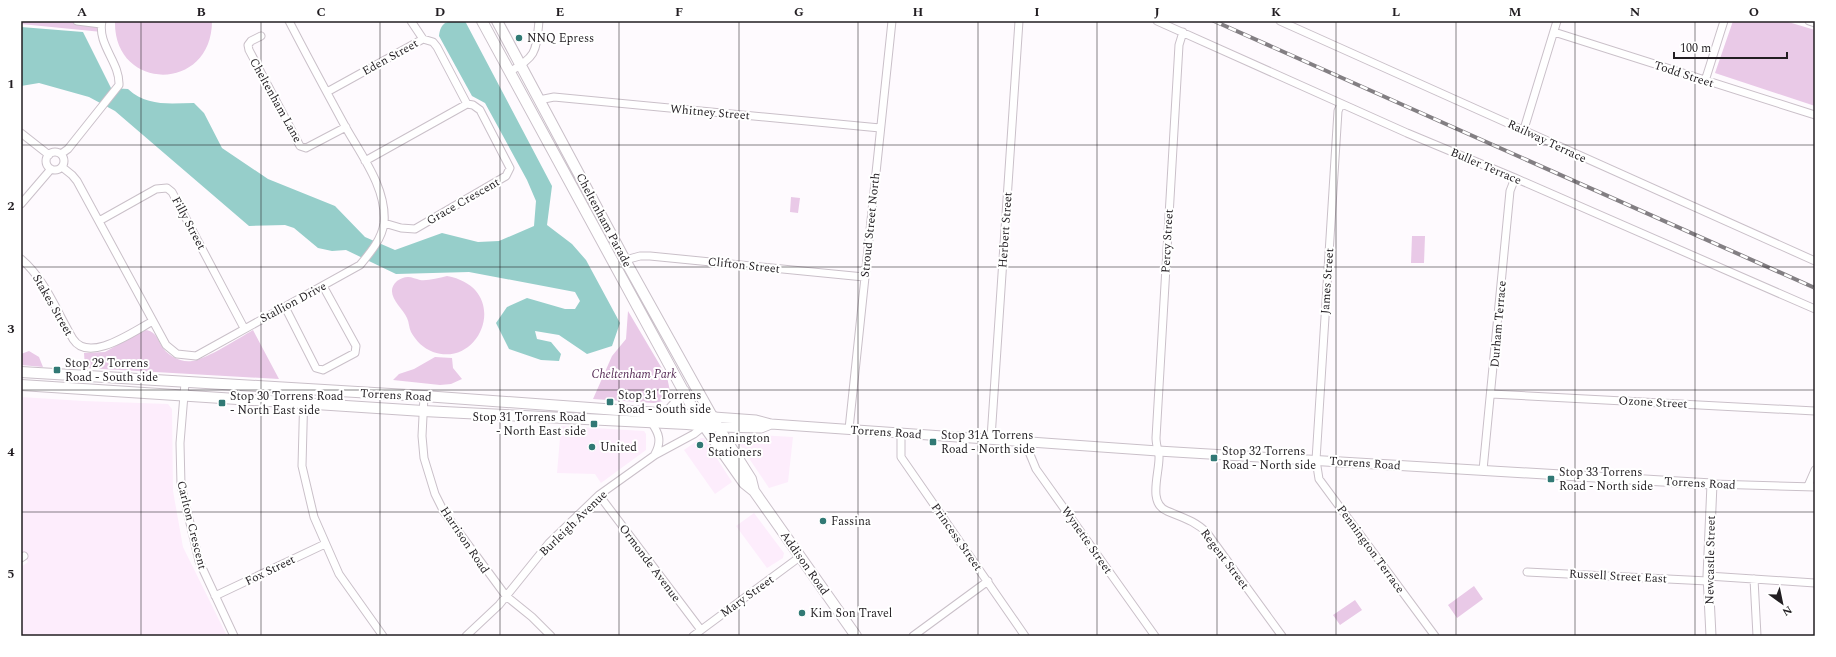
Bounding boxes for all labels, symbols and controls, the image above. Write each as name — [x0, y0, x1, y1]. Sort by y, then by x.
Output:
text: A — [77, 2, 87, 22]
text: B — [196, 2, 206, 22]
text: C — [316, 2, 326, 22]
text: D — [435, 2, 445, 22]
text: E — [556, 2, 565, 22]
text: F — [675, 2, 683, 22]
text: G — [794, 2, 804, 22]
text: H — [913, 2, 924, 22]
text: I — [1034, 2, 1040, 22]
text: J — [1154, 2, 1160, 22]
text: K — [1271, 2, 1281, 22]
text: L — [1392, 2, 1400, 22]
text: M — [1509, 2, 1522, 22]
text: N — [1630, 2, 1641, 22]
text: O — [1749, 2, 1759, 22]
place label: NNQ Epress — [527, 29, 594, 48]
marker: NNQ Epress — [514, 33, 524, 43]
street label: Eden Street — [359, 34, 422, 81]
scale bar — [1674, 34, 1787, 60]
text: 100 m — [1680, 39, 1711, 58]
street label: Cheltenham Lane — [244, 54, 307, 146]
street label: Todd Street — [1651, 56, 1716, 93]
text: 1 — [7, 74, 15, 94]
street label: Whitney Street — [669, 100, 751, 125]
street label: Railway Terrace — [1504, 115, 1590, 168]
street label: Buller Terrace — [1447, 143, 1524, 190]
street label: Cheltenham Parade — [571, 170, 637, 271]
street label: Stroud Street North — [856, 172, 885, 278]
street label: Grace Crescent — [423, 173, 503, 230]
street label: Herbert Street — [993, 191, 1018, 269]
street label: Filly Street — [166, 193, 211, 253]
text: 2 — [7, 196, 15, 216]
street label: Percy Street — [1156, 209, 1179, 273]
street label: James Street — [1316, 247, 1339, 315]
street label: Clifton Street — [707, 252, 781, 279]
street label: Stakes Street — [27, 271, 78, 340]
street label: Stallion Drive — [256, 277, 330, 328]
street label: Durham Terrace — [1485, 280, 1512, 368]
text: 3 — [7, 319, 15, 339]
place label: Stop 29 Torrens Road - South side — [65, 354, 158, 387]
marker: Stop 29 Torrens Road - South side — [52, 365, 62, 375]
park label: Cheltenham Park — [591, 365, 677, 384]
street label: Torrens Road — [360, 384, 432, 407]
place label: Stop 31 Torrens Road - South side — [618, 386, 711, 419]
place label: Stop 30 Torrens Road - North East side — [230, 387, 344, 420]
street label: Ozone Street — [1618, 391, 1688, 414]
marker: Stop 31 Torrens Road - South side — [605, 397, 615, 407]
marker: Stop 30 Torrens Road - North East side — [217, 398, 227, 408]
place label: Stop 31 Torrens Road - North East side — [472, 408, 586, 441]
marker: Stop 31 Torrens Road - North East side — [589, 419, 599, 429]
street label: Torrens Road — [850, 421, 923, 444]
place label: Stop 31A Torrens Road - North side — [941, 426, 1035, 459]
place label: Pennington Stationers — [708, 429, 770, 462]
marker: Stop 31A Torrens Road - North side — [928, 437, 938, 447]
place label: United — [600, 438, 637, 457]
marker: Pennington Stationers — [695, 440, 705, 450]
text: 4 — [7, 442, 15, 462]
marker: United — [587, 442, 597, 452]
place label: Stop 32 Torrens Road - North side — [1222, 442, 1316, 475]
street label: Torrens Road — [1329, 452, 1402, 475]
marker: Stop 32 Torrens Road - North side — [1209, 453, 1219, 463]
place label: Stop 33 Torrens Road - North side — [1559, 463, 1653, 496]
street label: Torrens Road — [1664, 472, 1736, 495]
marker: Stop 33 Torrens Road - North side — [1546, 474, 1556, 484]
street label: Carlton Crescent — [171, 479, 212, 571]
street label: Burleigh Avenue — [535, 486, 612, 561]
street label: Princess Street — [926, 499, 987, 575]
street label: Pennington Terrace — [1332, 501, 1409, 598]
street label: Wynette Street — [1056, 502, 1117, 578]
street label: Harrison Road — [435, 503, 494, 578]
place label: Fassina — [831, 512, 871, 531]
street label: Newcastle Street — [1700, 515, 1721, 605]
marker: Fassina — [818, 516, 828, 526]
street label: Ormonde Avenue — [614, 520, 685, 606]
street label: Regent Street — [1195, 525, 1254, 594]
street label: Addison Road — [775, 527, 834, 600]
street label: Fox Street — [242, 550, 299, 591]
text: 5 — [7, 564, 15, 584]
street label: Russell Street East — [1568, 564, 1668, 589]
street label: Mary Street — [716, 570, 778, 622]
north arrow — [1762, 583, 1802, 623]
text: N — [1779, 601, 1796, 621]
place label: Kim Son Travel — [810, 604, 892, 623]
marker: Kim Son Travel — [797, 608, 807, 618]

